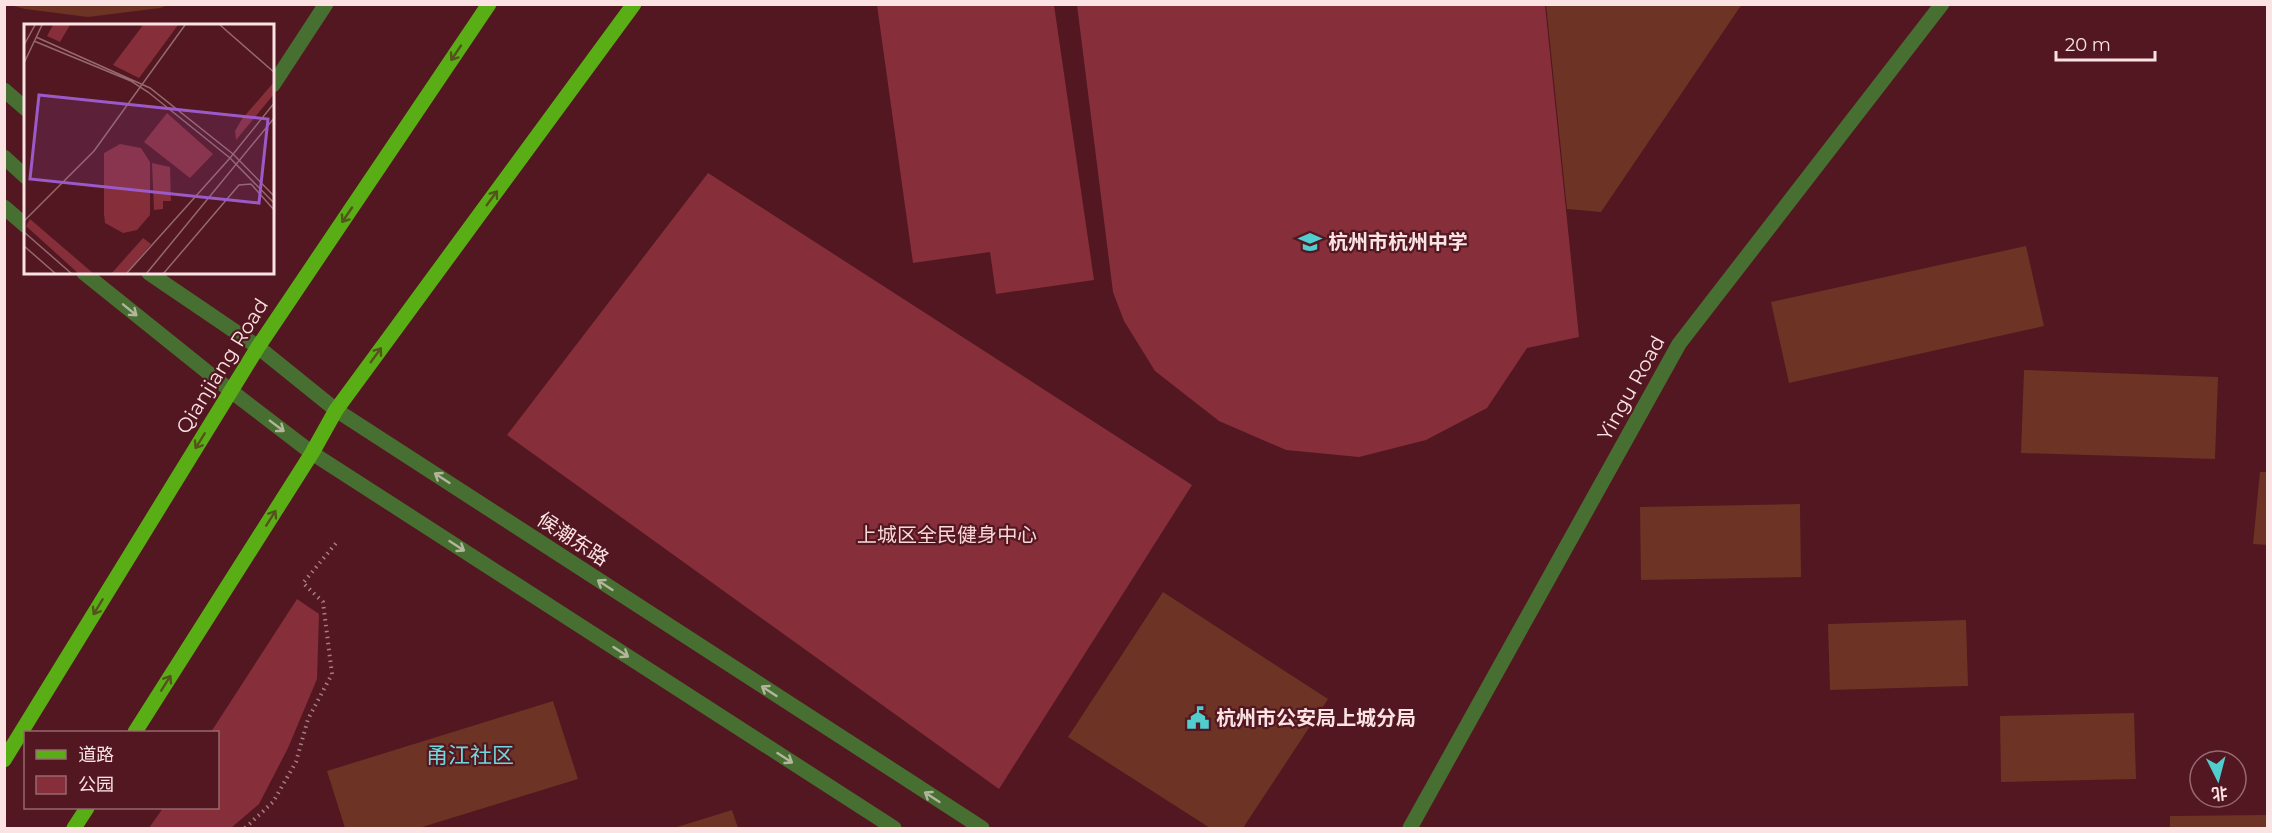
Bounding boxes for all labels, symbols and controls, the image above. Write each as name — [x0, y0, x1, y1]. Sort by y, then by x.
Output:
inset map — [24, 24, 274, 274]
scale bar — [2056, 24, 2155, 62]
text: 20 m — [2065, 34, 2111, 56]
one-way arrow — [450, 44, 462, 61]
one-way arrow — [486, 190, 498, 206]
one-way arrow — [341, 206, 353, 222]
school or university icon: 杭州市杭州中学 — [1297, 229, 1323, 255]
place label: 杭州市杭州中学 — [1328, 230, 1468, 254]
street label: Qianjiang Road — [171, 294, 273, 438]
one-way arrow — [121, 303, 137, 316]
street label: Yingu Road — [1592, 331, 1670, 445]
one-way arrow — [370, 347, 383, 363]
one-way arrow — [269, 420, 285, 433]
one-way arrow — [193, 432, 206, 449]
one-way arrow — [434, 472, 451, 484]
street label: 候潮东路 — [533, 507, 613, 571]
one-way arrow — [265, 510, 277, 527]
park label: 上城区全民健身中心 — [857, 523, 1037, 547]
one-way arrow — [448, 541, 465, 553]
one-way arrow — [597, 578, 614, 590]
one-way arrow — [92, 598, 104, 615]
one-way arrow — [612, 646, 629, 658]
one-way arrow — [161, 675, 173, 692]
one-way arrow — [761, 685, 777, 697]
public building icon: 杭州市公安局上城分局 — [1185, 705, 1211, 731]
place label: 杭州市公安局上城分局 — [1216, 706, 1416, 730]
legend — [24, 731, 219, 809]
district label: 甬江社区 — [426, 742, 514, 769]
text: 道路 — [78, 744, 114, 766]
north arrow — [2188, 749, 2248, 809]
one-way arrow — [776, 752, 792, 764]
text: 公园 — [78, 774, 114, 796]
text: 北 — [2211, 783, 2228, 804]
one-way arrow — [924, 790, 941, 803]

